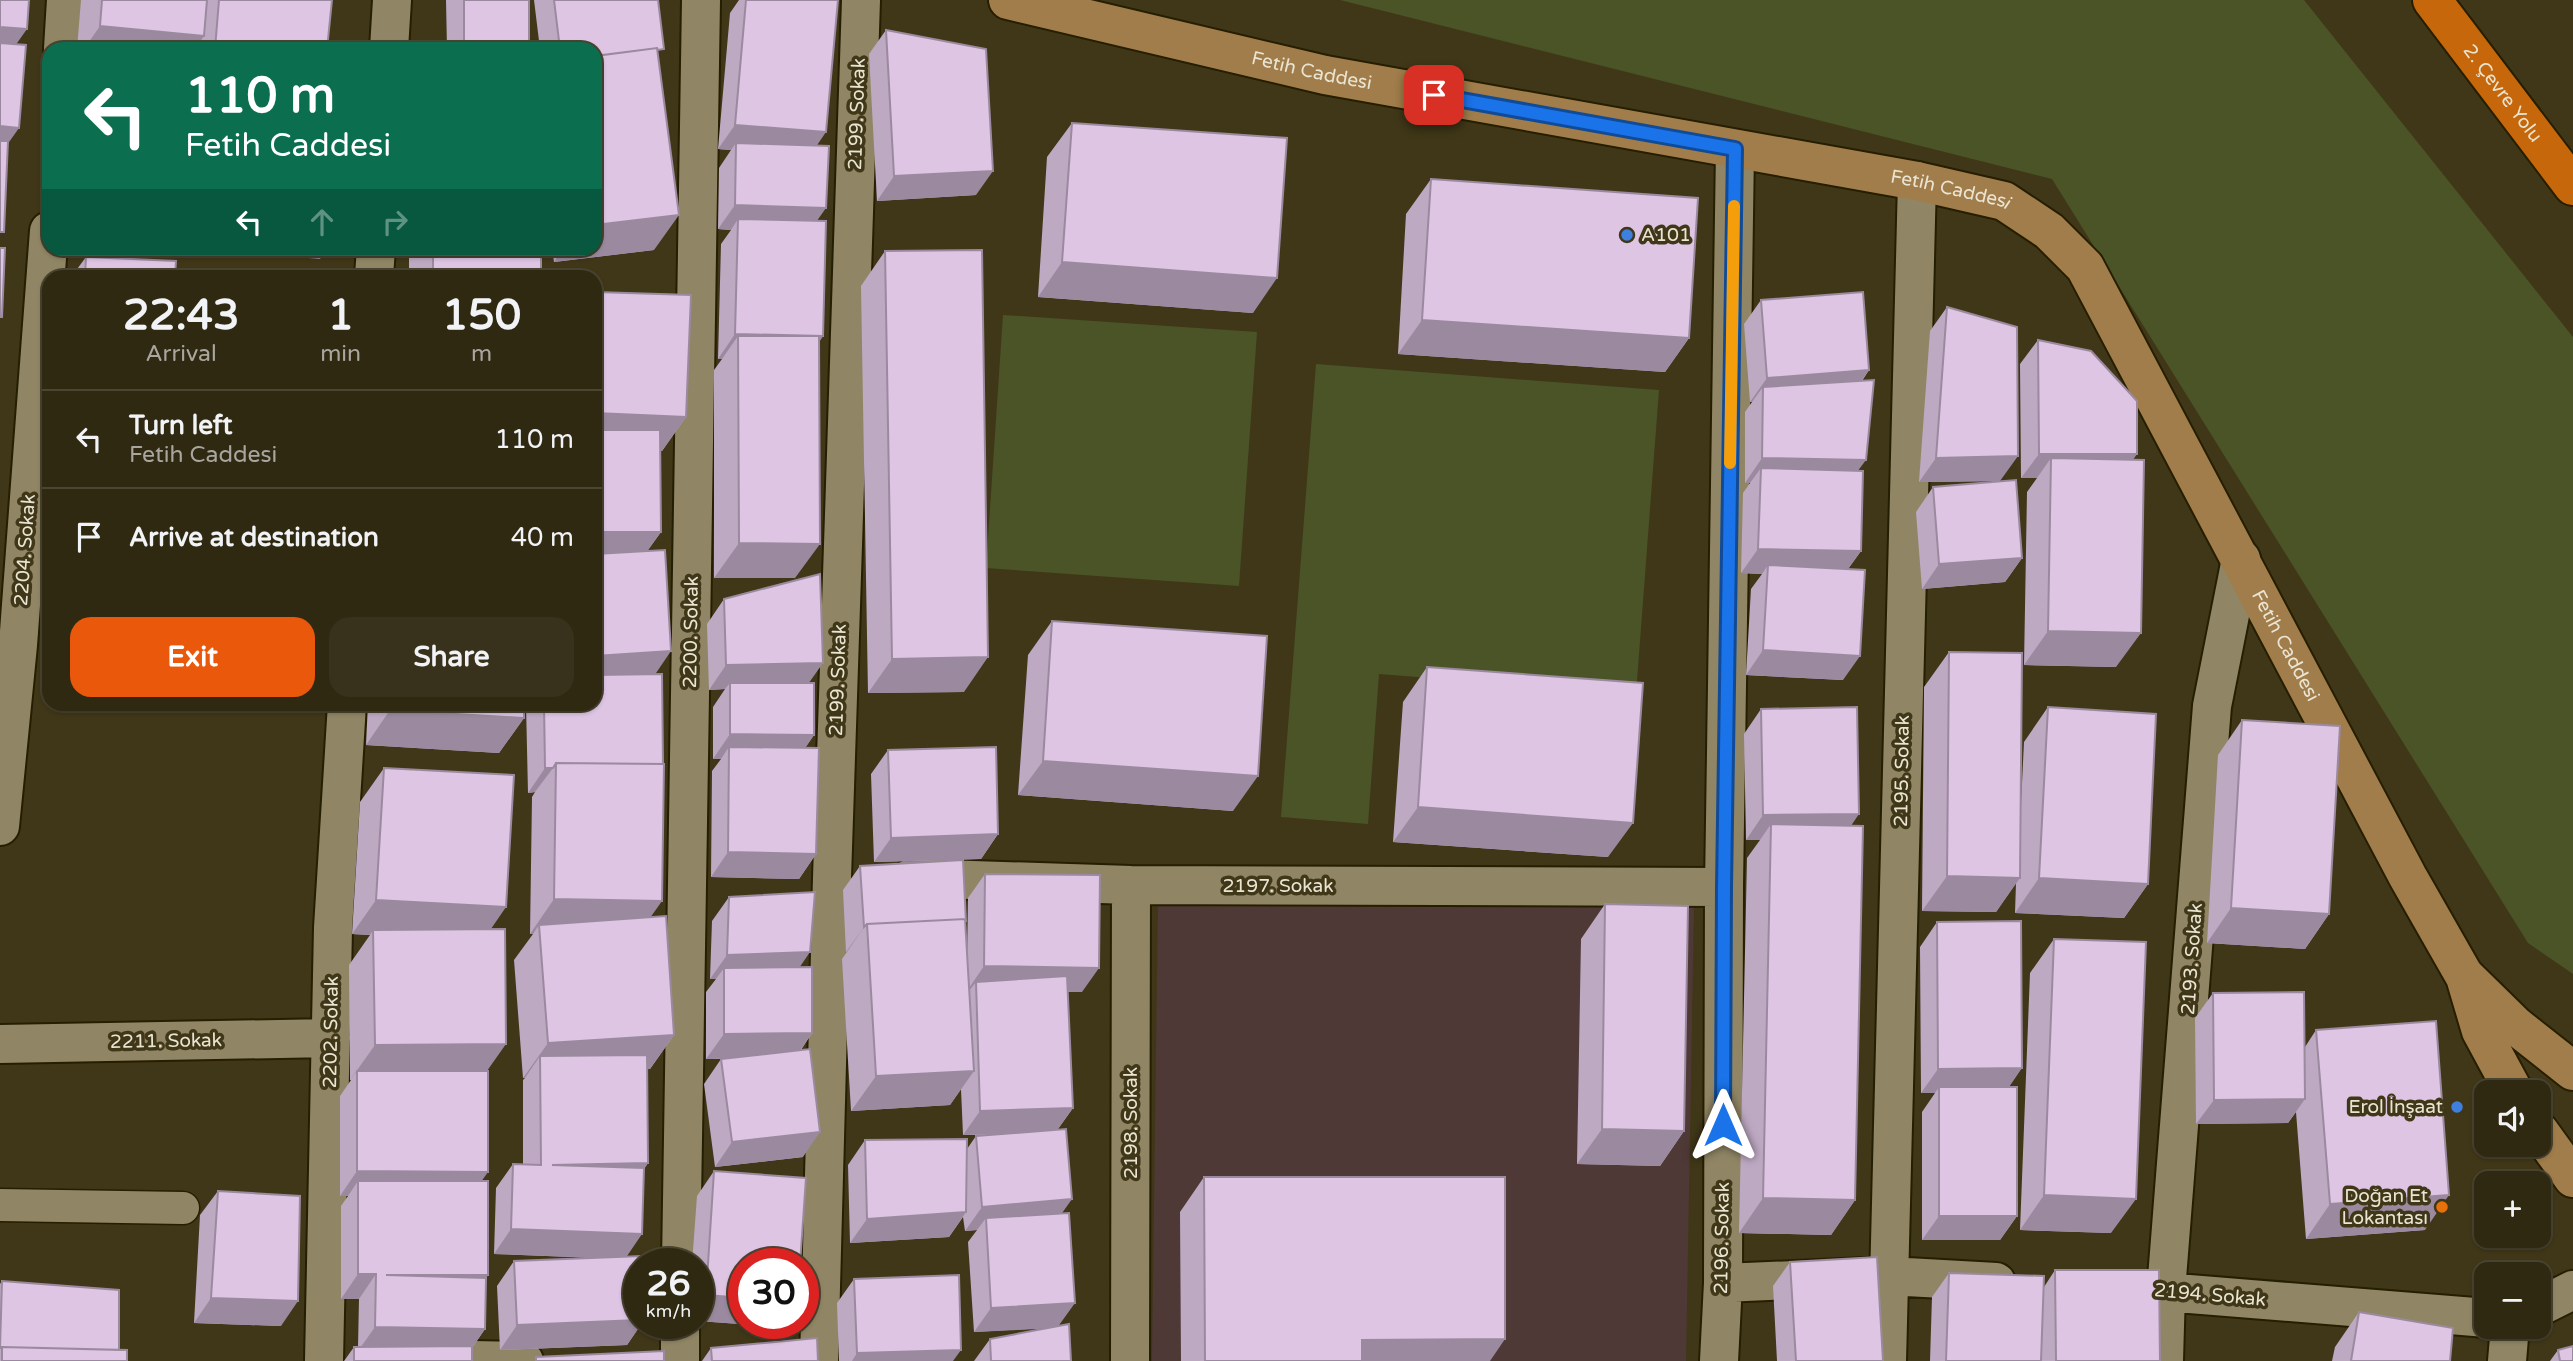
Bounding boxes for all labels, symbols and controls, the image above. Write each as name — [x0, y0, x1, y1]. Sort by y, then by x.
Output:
street label: 2. Çevre Yolu — [2459, 40, 2547, 146]
street label: Fetih Caddesi — [1249, 47, 1374, 94]
street label: 2199. Sokak — [844, 58, 870, 170]
pin — [1404, 65, 1464, 125]
text: 110 m — [185, 67, 335, 126]
icon: left — [70, 70, 161, 161]
icon: arrive — [1415, 76, 1453, 114]
text: Fetih Caddesi — [185, 127, 391, 165]
street label: Fetih Caddesi — [1889, 166, 2016, 214]
icon: left — [230, 203, 268, 241]
icon: ahead — [303, 203, 341, 241]
icon: right — [376, 203, 414, 241]
place label: A101 — [1641, 224, 1691, 246]
marker: A101 — [1619, 227, 1635, 243]
text: 22:43 — [123, 290, 239, 341]
text: 1 — [327, 290, 354, 341]
text: 150 — [442, 290, 521, 341]
text: Arrival — [146, 340, 217, 368]
text: min — [320, 340, 361, 368]
text: m — [471, 340, 492, 368]
text: Turn left — [129, 410, 232, 441]
icon: left — [70, 420, 108, 458]
text: 110 m — [494, 424, 574, 455]
text: Fetih Caddesi — [129, 441, 277, 469]
street label: 2204. Sokak — [10, 493, 40, 607]
icon: arrive — [70, 518, 108, 556]
text: Arrive at destination — [129, 522, 379, 553]
text: 40 m — [511, 522, 574, 553]
street label: 2200. Sokak — [679, 576, 703, 688]
street label: Fetih Caddesi — [2247, 586, 2324, 705]
button: Exit — [70, 617, 315, 697]
button: Share — [329, 617, 574, 697]
street label: 2199. Sokak — [825, 624, 851, 736]
street label: 2195. Sokak — [1890, 715, 1914, 827]
street label: 2197. Sokak — [1222, 875, 1334, 897]
street label: 2193. Sokak — [2177, 902, 2207, 1016]
street label: 2202. Sokak — [319, 976, 343, 1088]
street label: 2211. Sokak — [110, 1029, 222, 1053]
street label: 2198. Sokak — [1120, 1067, 1142, 1179]
map controls — [2474, 1080, 2551, 1339]
button: sound — [2474, 1080, 2551, 1157]
position arrow — [1686, 1088, 1760, 1162]
place label: Erol İnşaat — [2348, 1096, 2443, 1118]
marker: Erol İnşaat — [2449, 1099, 2465, 1115]
button: + — [2474, 1171, 2551, 1248]
street label: 2196. Sokak — [1710, 1182, 1734, 1294]
place label: Doğan Et Lokantası — [2342, 1185, 2428, 1229]
marker: Doğan Et Lokantası — [2434, 1199, 2450, 1215]
speed limit sign: 30 — [728, 1248, 819, 1339]
button: − — [2474, 1262, 2551, 1339]
text: 26 — [647, 1263, 690, 1305]
street label: 2194. Sokak — [2153, 1279, 2267, 1311]
text: km/h — [646, 1300, 691, 1322]

